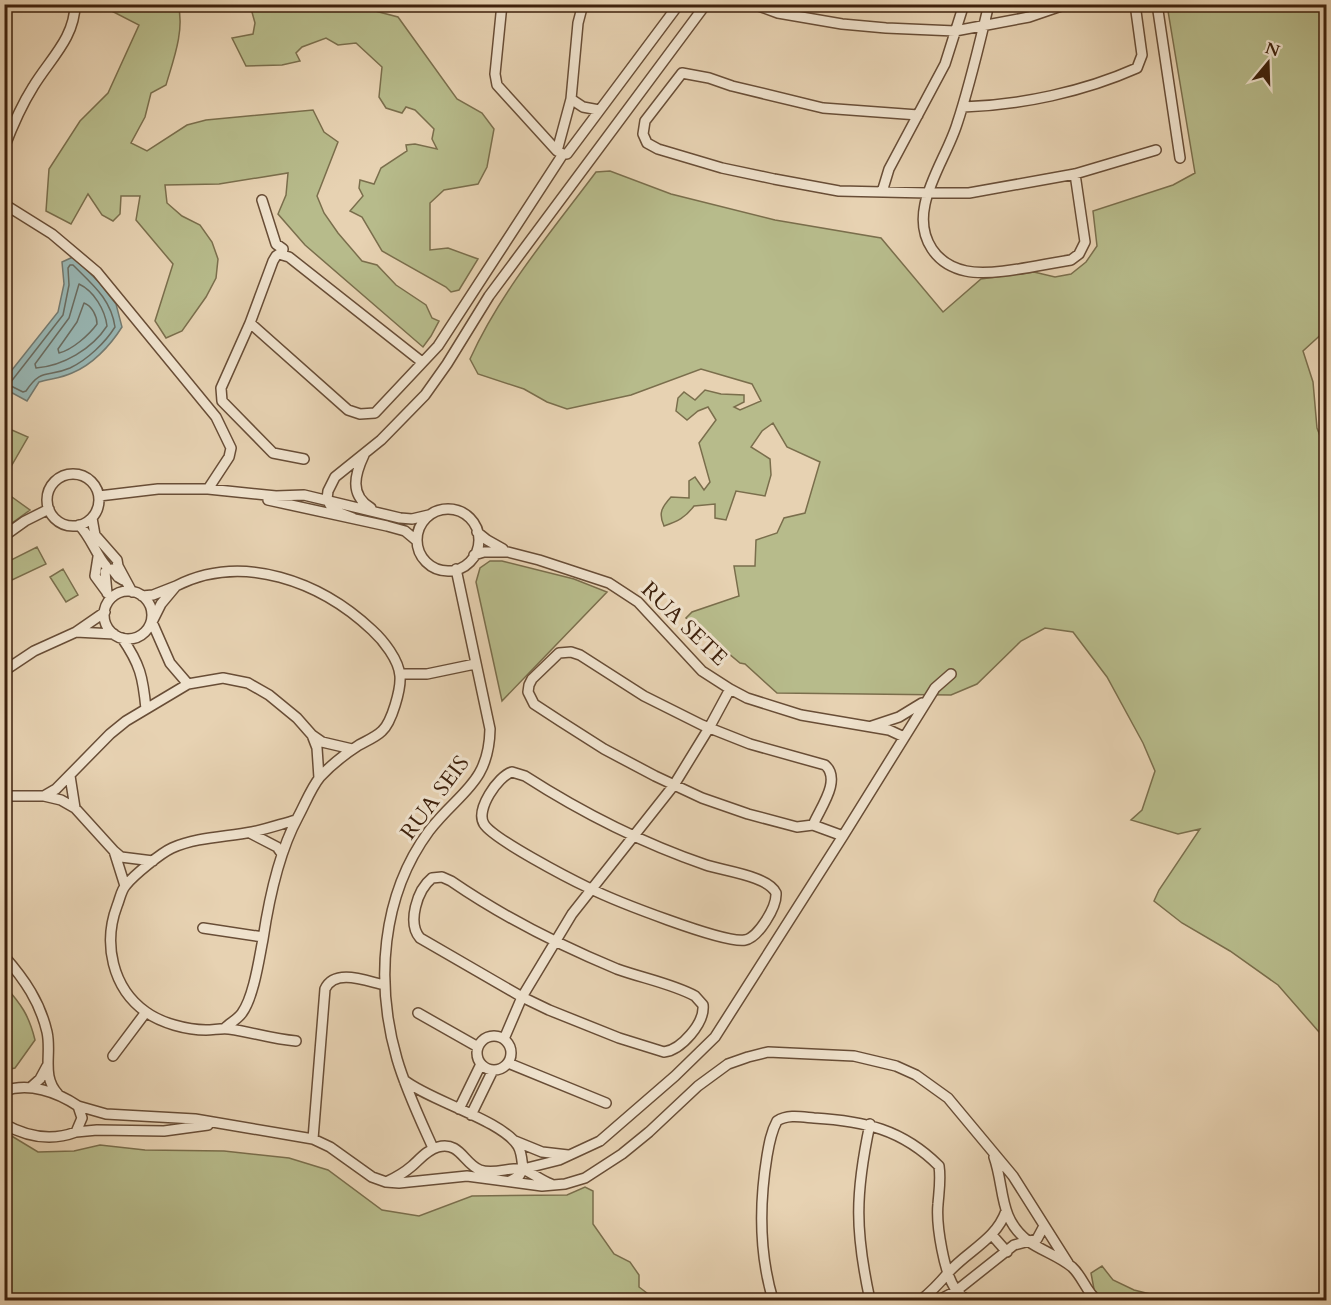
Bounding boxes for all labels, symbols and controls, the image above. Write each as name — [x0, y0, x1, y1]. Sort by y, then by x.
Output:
north arrow — [1238, 33, 1298, 93]
text: N — [1262, 37, 1283, 62]
street label: RUA SETE — [635, 575, 734, 672]
street label: RUA SEIS — [393, 749, 476, 846]

